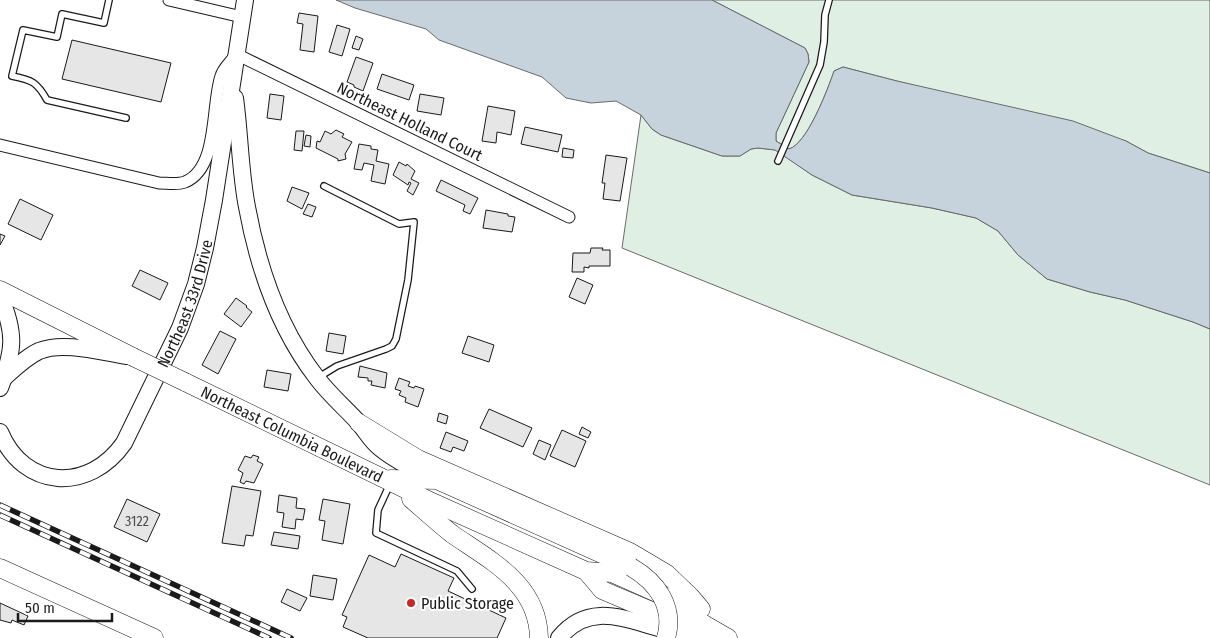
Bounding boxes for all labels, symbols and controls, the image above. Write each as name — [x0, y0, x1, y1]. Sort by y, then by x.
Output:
street label: Northeast Holland Court — [334, 78, 486, 165]
street label: Northeast 33rd Drive — [153, 238, 216, 370]
street label: Northeast Columbia Boulevard — [198, 382, 386, 487]
house number: 3122 — [125, 513, 149, 530]
scale bar — [18, 590, 111, 622]
place label: Public Storage — [421, 594, 514, 613]
marker: Public Storage — [405, 597, 417, 609]
text: 50 m — [25, 599, 55, 617]

